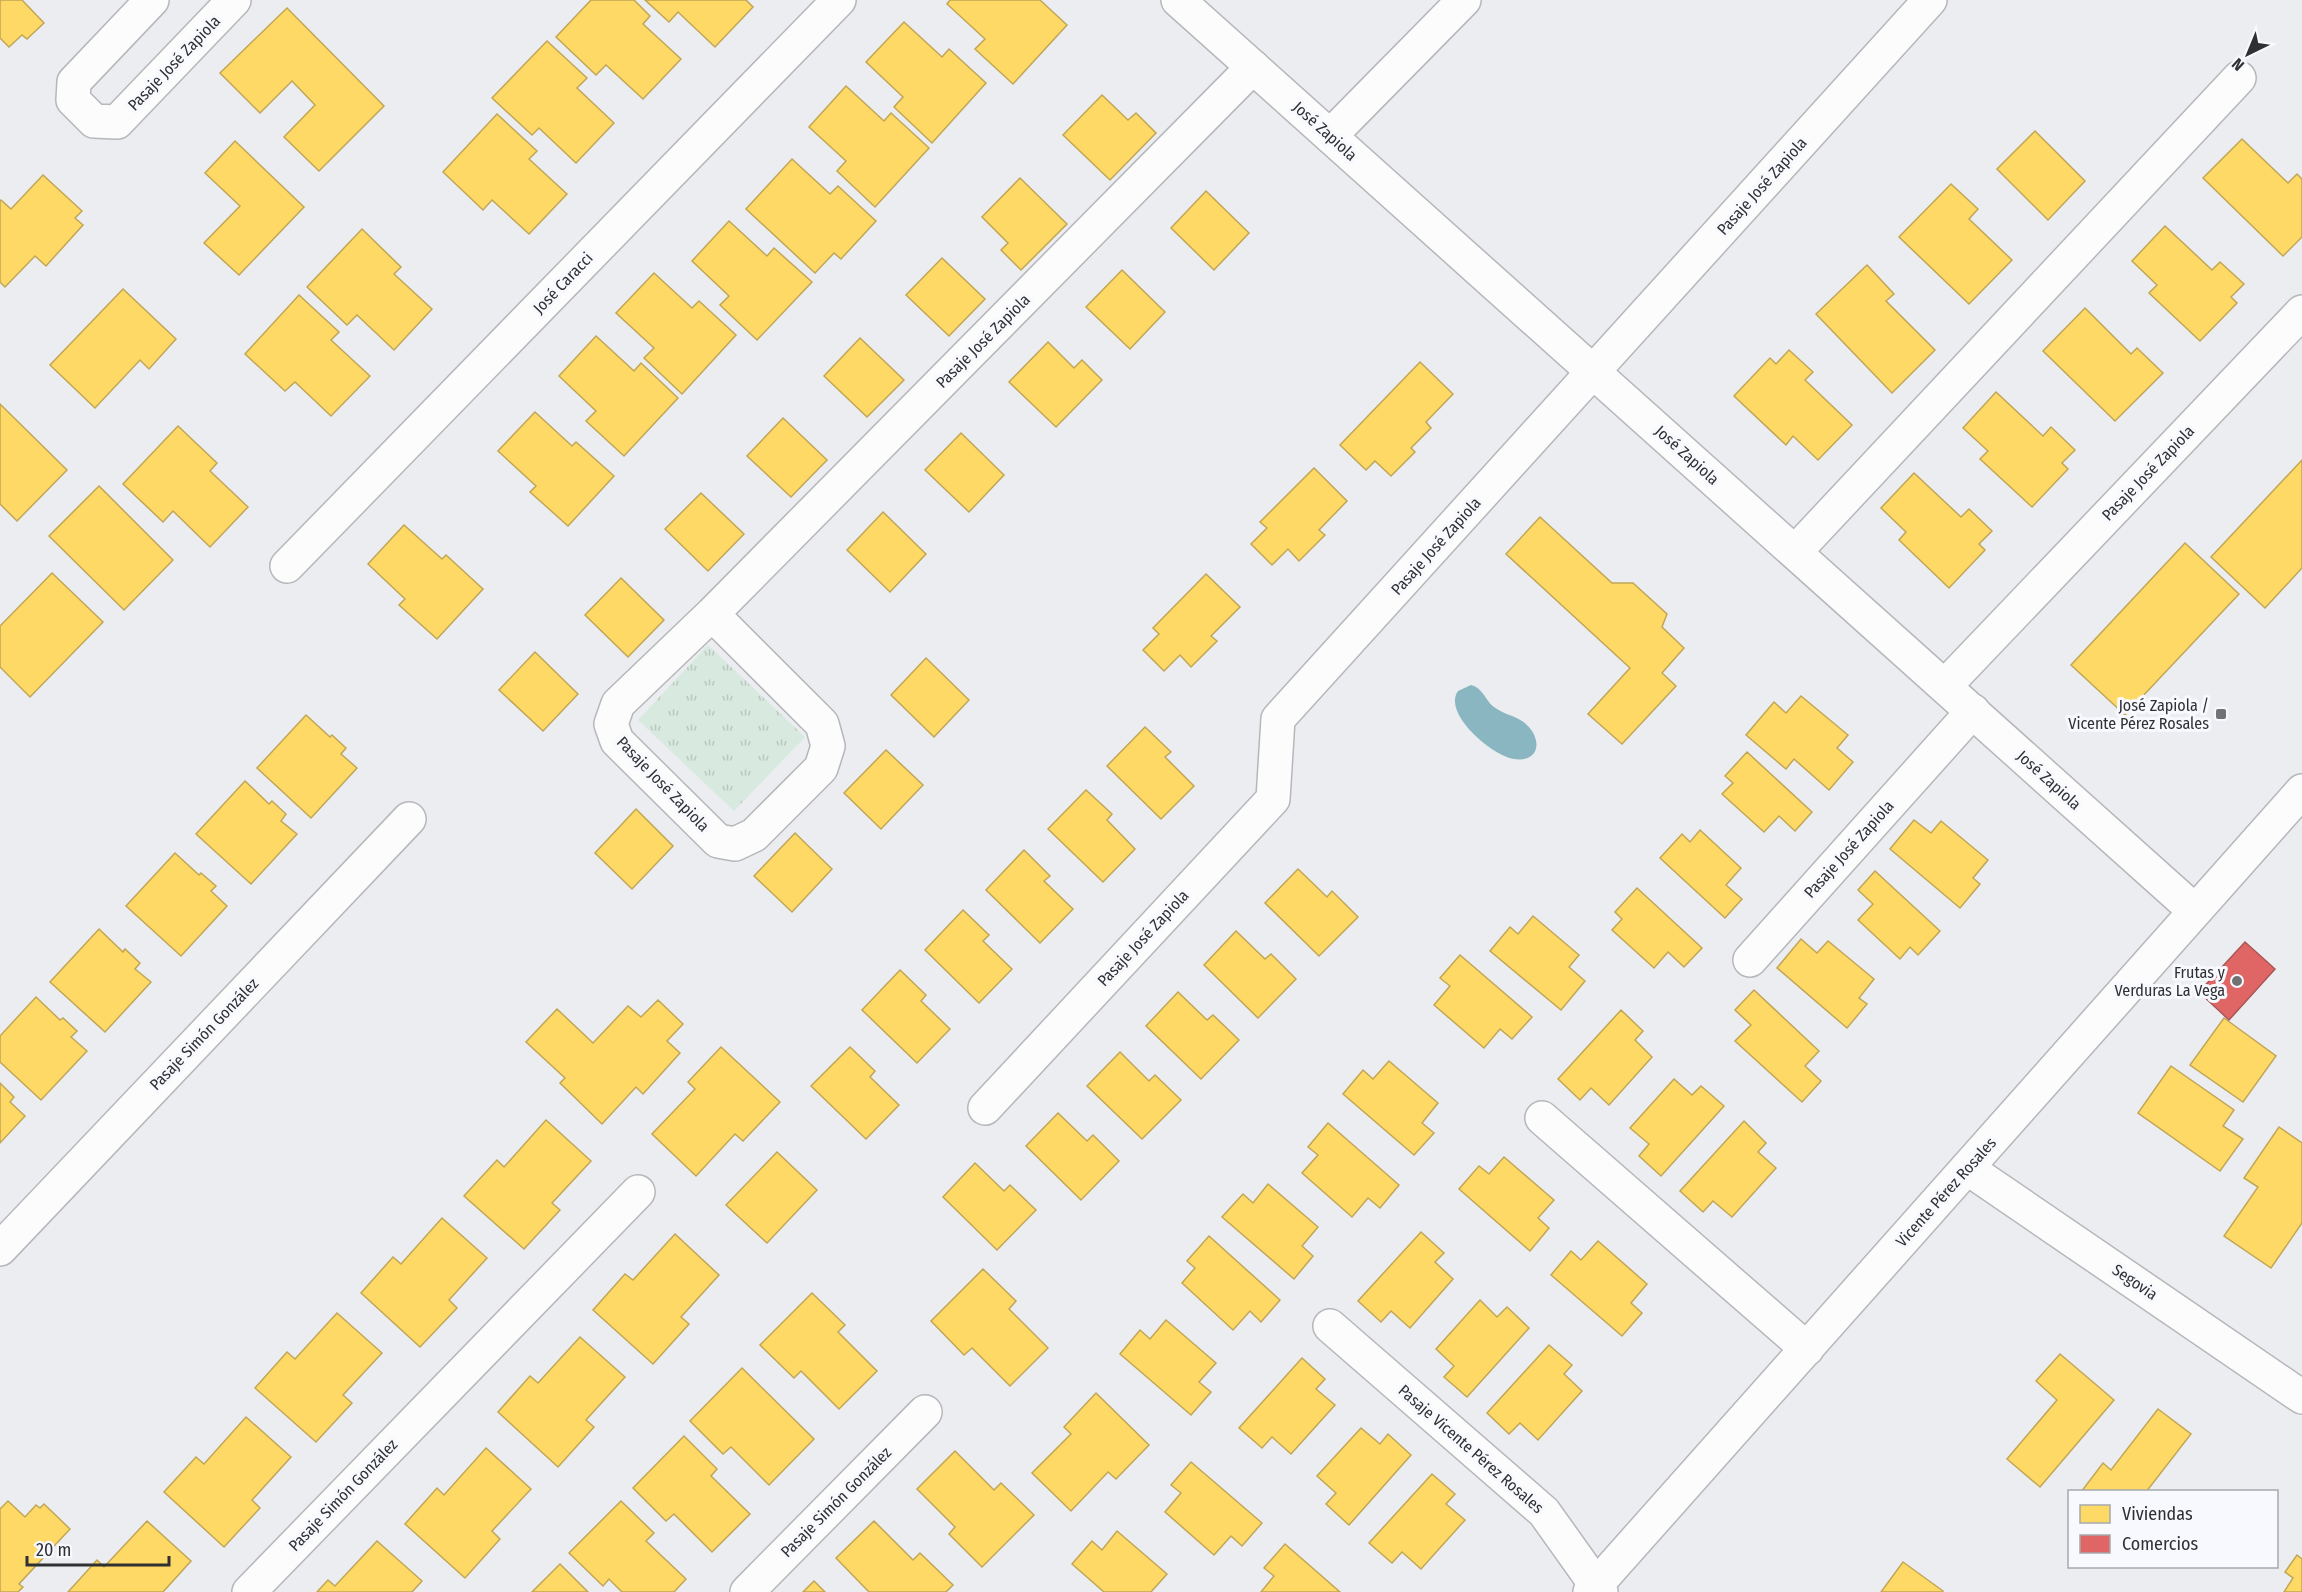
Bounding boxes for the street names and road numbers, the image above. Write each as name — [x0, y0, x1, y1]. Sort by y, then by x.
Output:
street label: Pasaje José Zapiola — [124, 11, 224, 114]
street label: José Zapiola — [1289, 97, 1361, 165]
street label: Pasaje José Zapiola — [1713, 133, 1811, 239]
street label: José Caracci — [529, 249, 597, 317]
street label: Pasaje José Zapiola — [932, 290, 1034, 392]
street label: José Zapiola — [1651, 421, 1723, 489]
street label: Pasaje José Zapiola — [2098, 421, 2198, 524]
street label: Pasaje José Zapiola — [1387, 493, 1485, 599]
street label: Pasaje José Zapiola — [613, 733, 713, 836]
street label: José Zapiola — [2013, 746, 2085, 814]
street label: Pasaje José Zapiola — [1800, 796, 1898, 902]
street label: Pasaje José Zapiola — [1094, 886, 1193, 990]
street label: Pasaje Simón González — [146, 974, 262, 1094]
street label: Vicente Pérez Rosales — [1892, 1133, 2000, 1251]
street label: Segovia — [2109, 1260, 2161, 1304]
street label: Pasaje Vicente Pérez Rosales — [1395, 1381, 1548, 1517]
street label: Pasaje Simón González — [285, 1435, 401, 1555]
street label: Pasaje Simón González — [777, 1443, 895, 1561]

